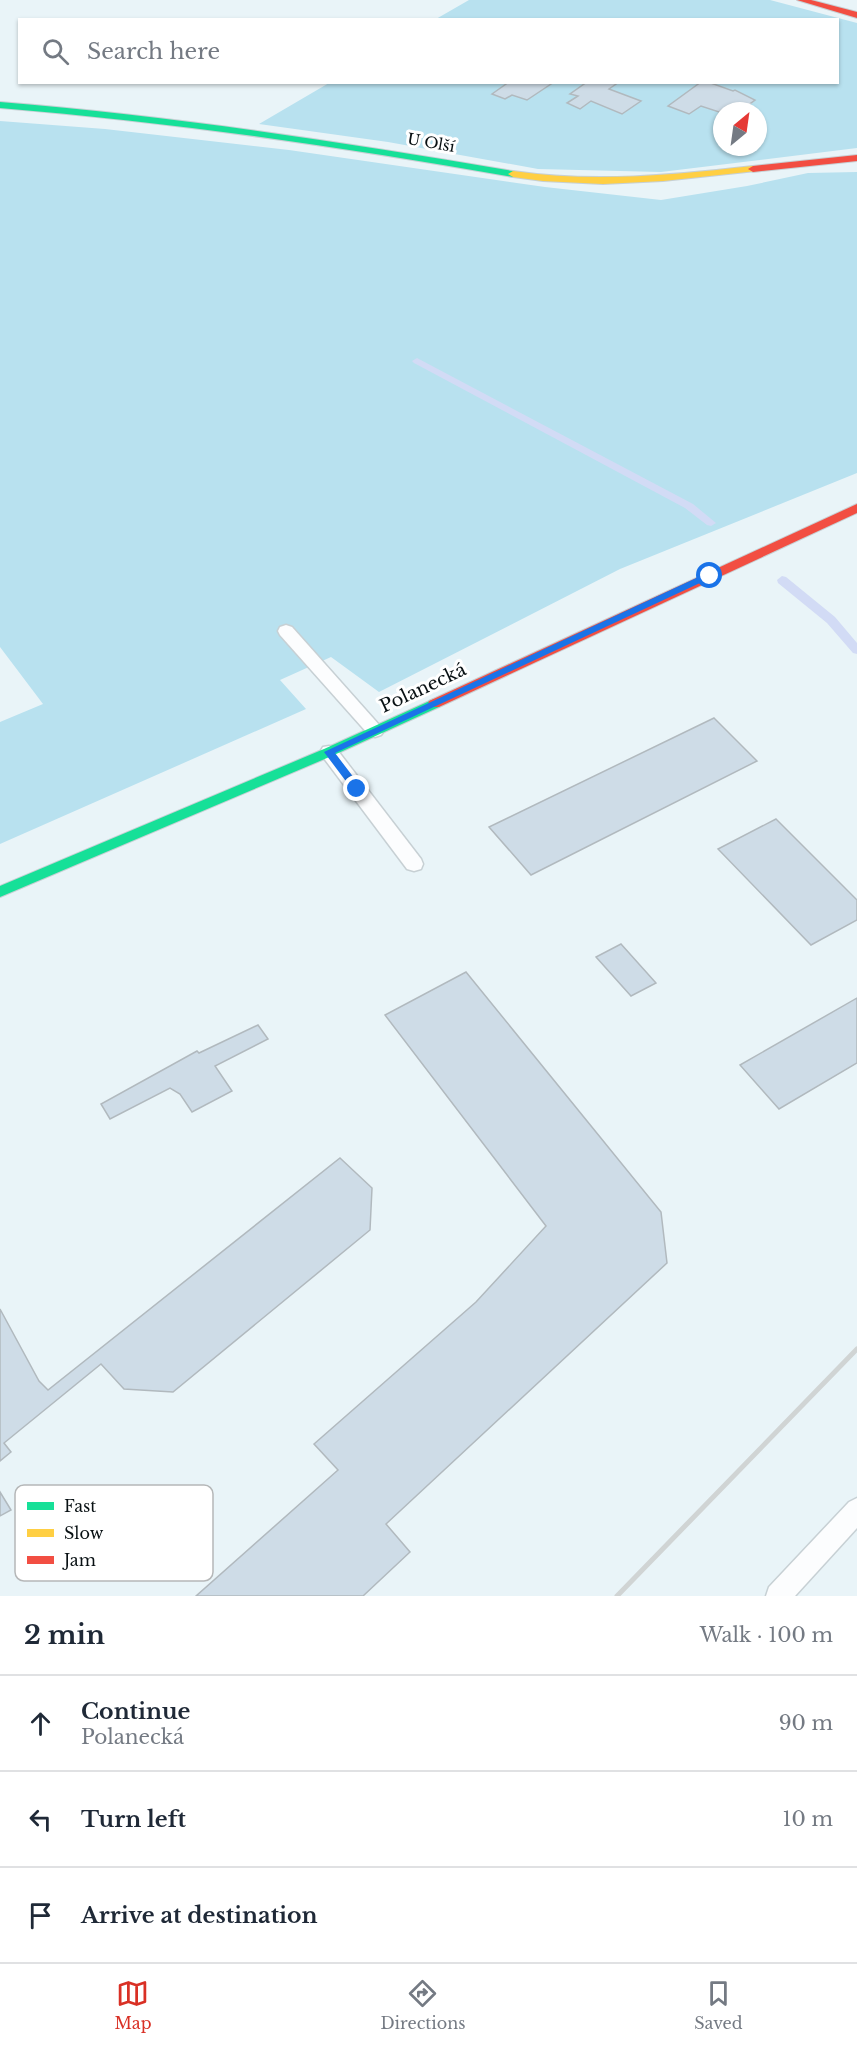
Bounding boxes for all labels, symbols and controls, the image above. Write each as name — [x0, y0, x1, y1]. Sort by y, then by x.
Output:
search box — [18, 18, 839, 84]
icon: search — [39, 35, 72, 68]
text: Search here — [87, 38, 220, 65]
north arrow — [713, 102, 767, 156]
street label: U Olší — [406, 129, 457, 156]
route start — [696, 562, 722, 588]
street label: Polanecká — [376, 658, 470, 718]
route end — [343, 775, 369, 801]
legend — [15, 1485, 213, 1581]
text: Fast — [64, 1496, 96, 1516]
text: Slow — [64, 1523, 104, 1543]
text: Jam — [62, 1550, 96, 1570]
text: 2 min — [24, 1619, 105, 1651]
text: Walk · 100 m — [700, 1623, 833, 1647]
text: Continue — [81, 1698, 190, 1725]
icon: ahead — [24, 1707, 57, 1740]
text: 90 m — [779, 1711, 833, 1735]
text: Polanecká — [81, 1725, 184, 1749]
icon: left — [24, 1803, 57, 1836]
text: Turn left — [81, 1806, 186, 1833]
text: 10 m — [783, 1807, 833, 1831]
icon: arrive — [24, 1899, 57, 1932]
text: Arrive at destination — [81, 1902, 318, 1929]
tab: Map — [114, 1977, 152, 2033]
tab: Directions — [380, 1977, 465, 2033]
tab: Saved — [694, 1977, 743, 2033]

